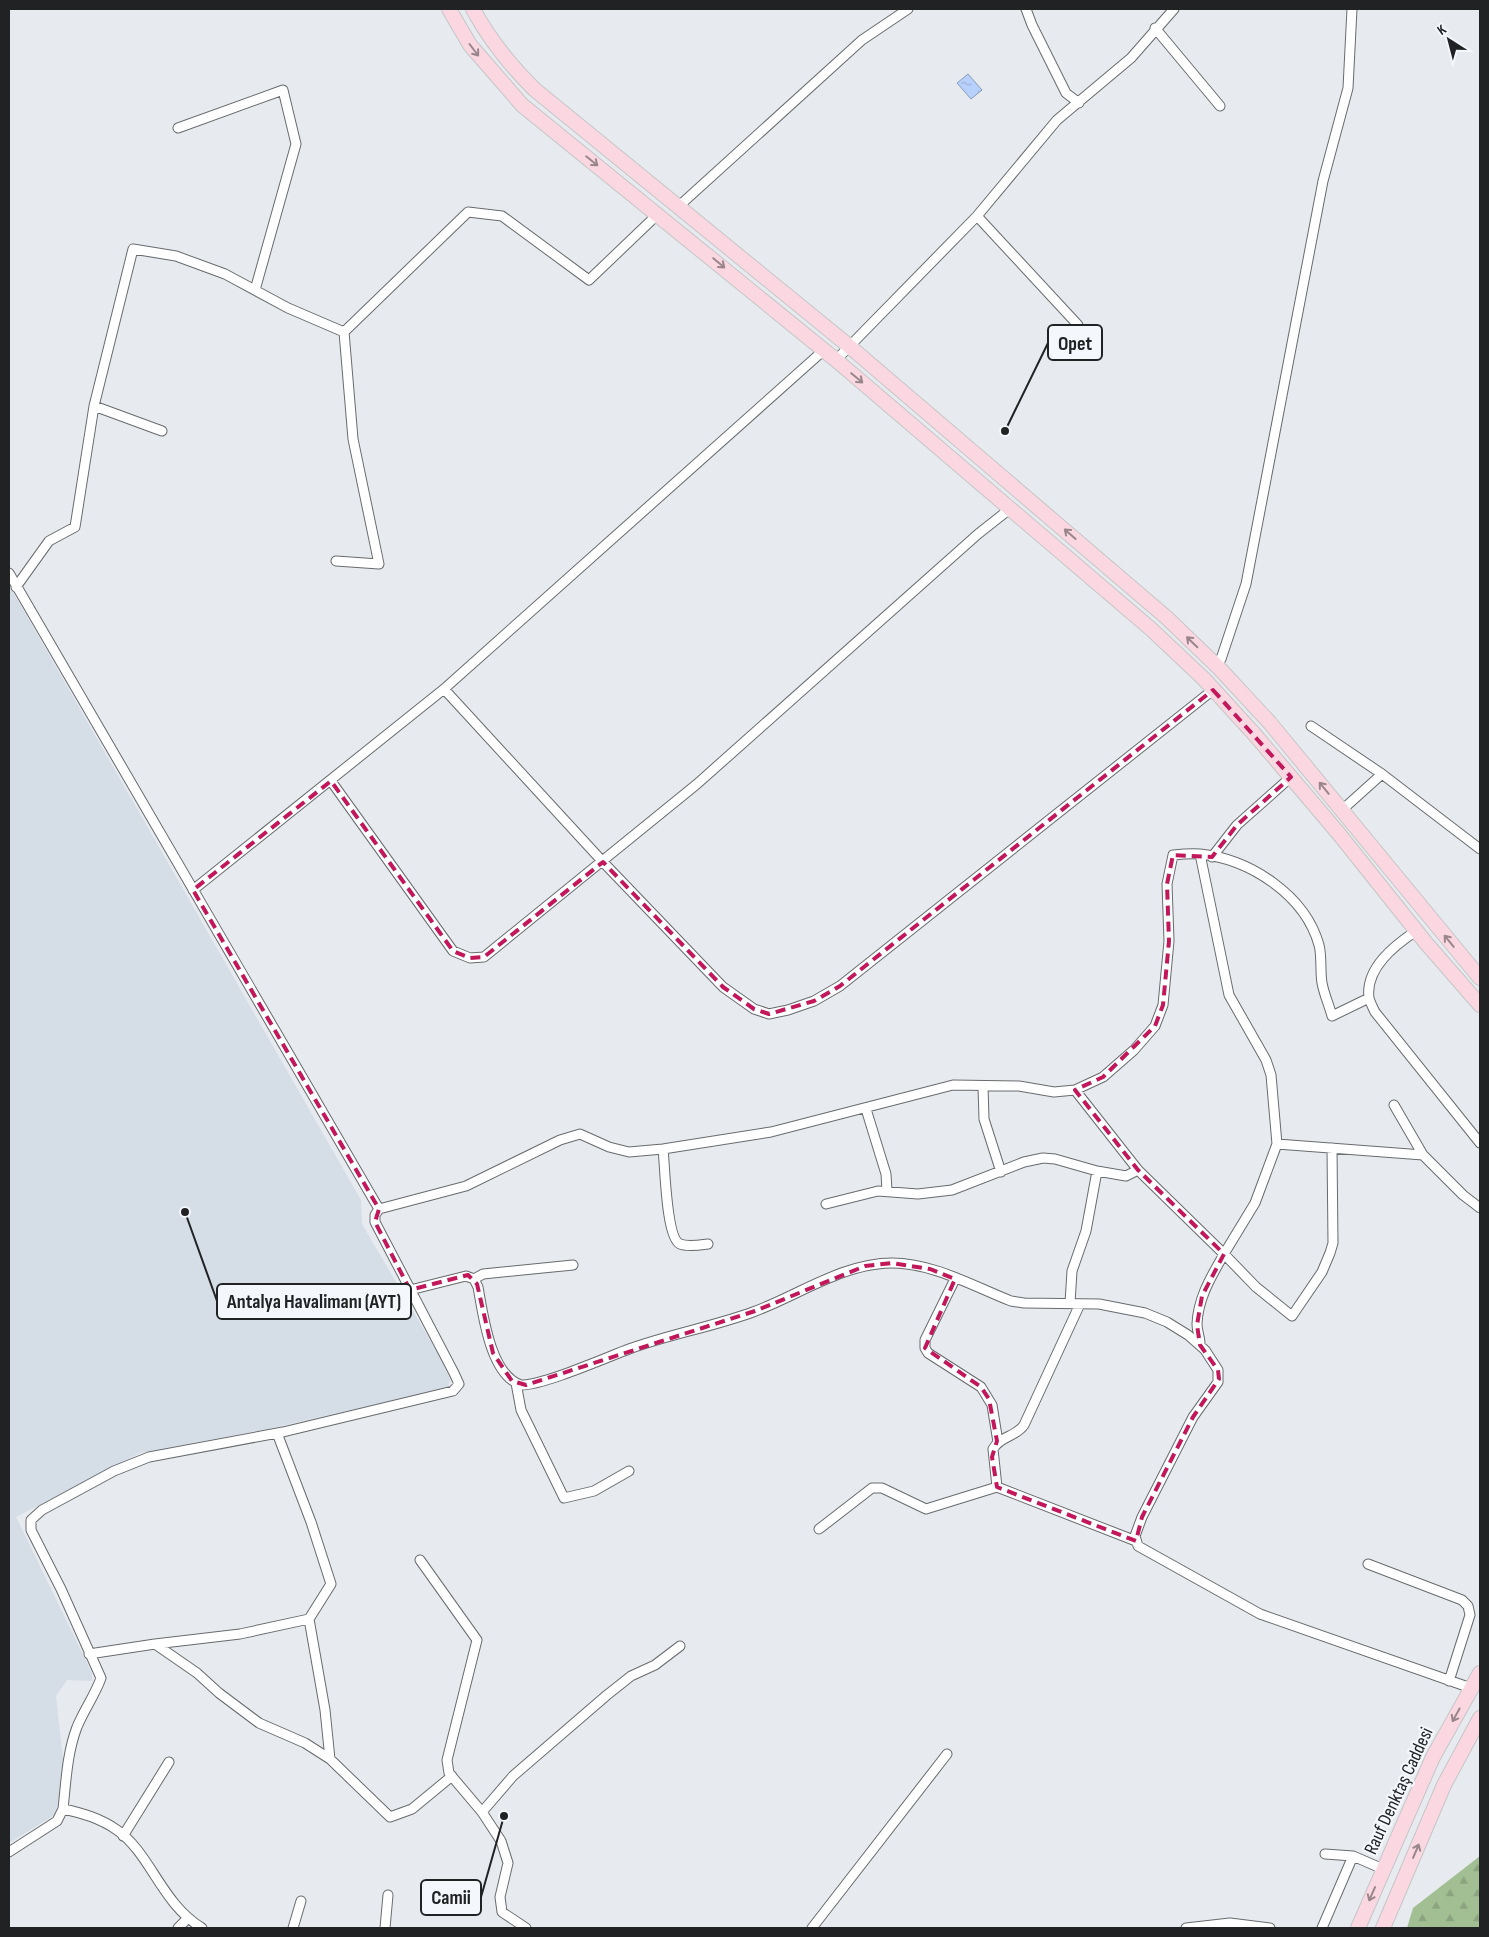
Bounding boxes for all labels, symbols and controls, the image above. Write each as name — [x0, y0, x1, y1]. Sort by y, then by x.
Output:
north arrow — [1424, 15, 1474, 65]
text: K — [1434, 21, 1450, 39]
one-way arrow — [469, 43, 480, 56]
one-way arrow — [586, 155, 599, 166]
one-way arrow — [712, 258, 725, 269]
callout: Opet — [1048, 325, 1102, 360]
text: Opet — [1058, 332, 1092, 356]
one-way arrow — [850, 373, 863, 384]
one-way arrow — [1064, 529, 1077, 540]
one-way arrow — [1186, 636, 1198, 648]
one-way arrow — [1319, 782, 1330, 795]
one-way arrow — [1444, 935, 1455, 948]
callout: Antalya Havalimanı (AYT) — [217, 1284, 411, 1319]
text: Antalya Havalimanı (AYT) — [226, 1290, 401, 1314]
one-way arrow — [1450, 1707, 1460, 1722]
street label: Rauf Denktaş Caddesi — [1359, 1724, 1439, 1858]
one-way arrow — [1411, 1844, 1421, 1859]
callout: Camii — [421, 1880, 481, 1915]
text: Camii — [431, 1886, 471, 1910]
one-way arrow — [1366, 1886, 1376, 1901]

